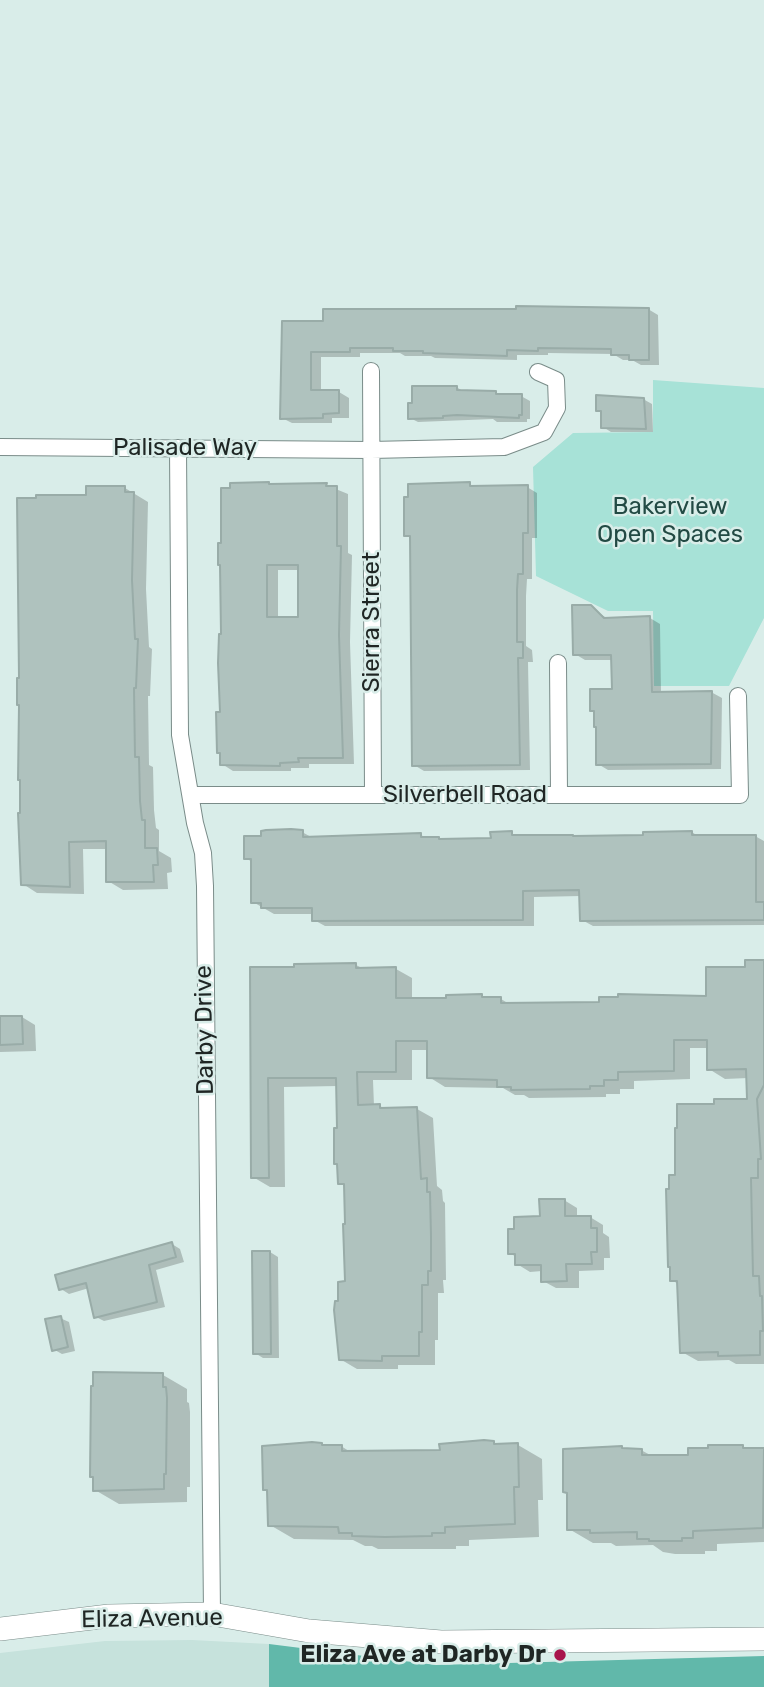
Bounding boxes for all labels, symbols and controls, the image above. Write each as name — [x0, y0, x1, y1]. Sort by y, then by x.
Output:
street label: Palisade Way — [113, 434, 257, 462]
park label: Bakerview Open Spaces — [597, 493, 743, 549]
street label: Sierra Street — [358, 552, 386, 692]
street label: Silverbell Road — [383, 781, 547, 809]
street label: Darby Drive — [189, 965, 221, 1095]
street label: Eliza Avenue — [81, 1603, 223, 1635]
place label: Eliza Ave at Darby Dr — [300, 1641, 546, 1669]
marker: Eliza Ave at Darby Dr — [552, 1647, 568, 1663]

